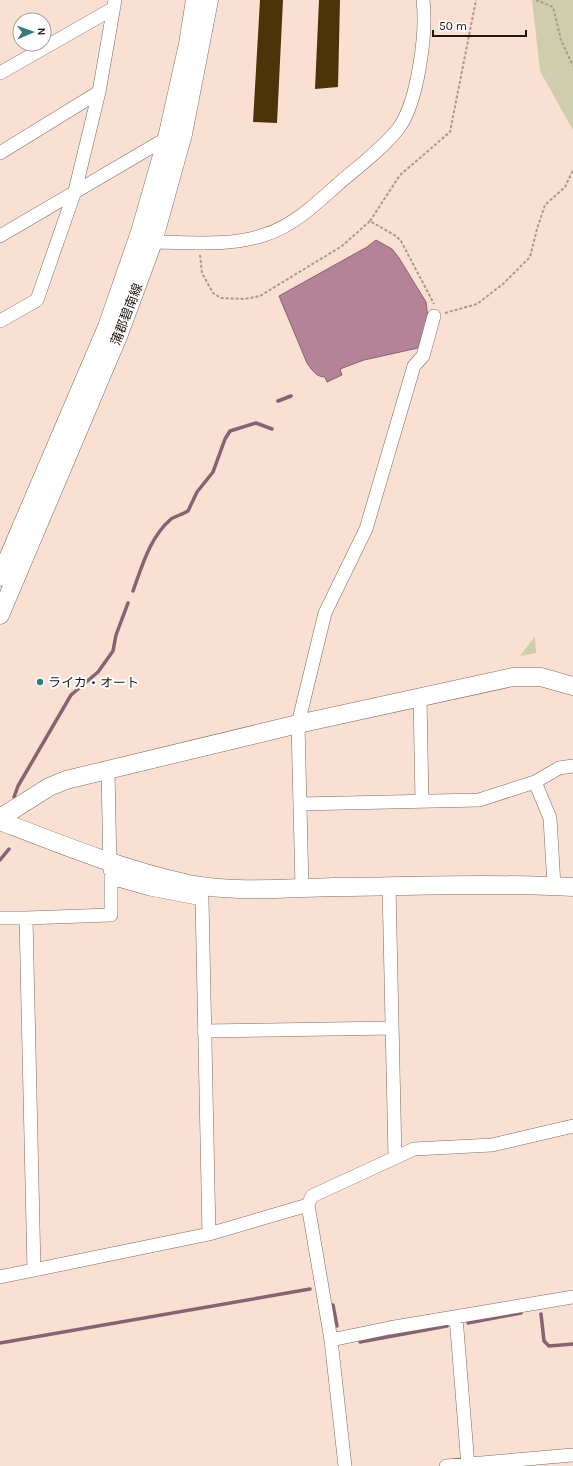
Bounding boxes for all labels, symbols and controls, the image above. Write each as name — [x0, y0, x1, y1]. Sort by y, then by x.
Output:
north arrow — [12, 12, 52, 52]
scale bar — [433, 12, 526, 38]
text: 50 m — [439, 19, 467, 33]
text: N — [35, 27, 48, 36]
street label: 蒲郡碧南線 — [108, 281, 145, 347]
place label: ライカ・オート — [48, 675, 139, 690]
marker: ライカ・オート — [35, 677, 45, 687]

